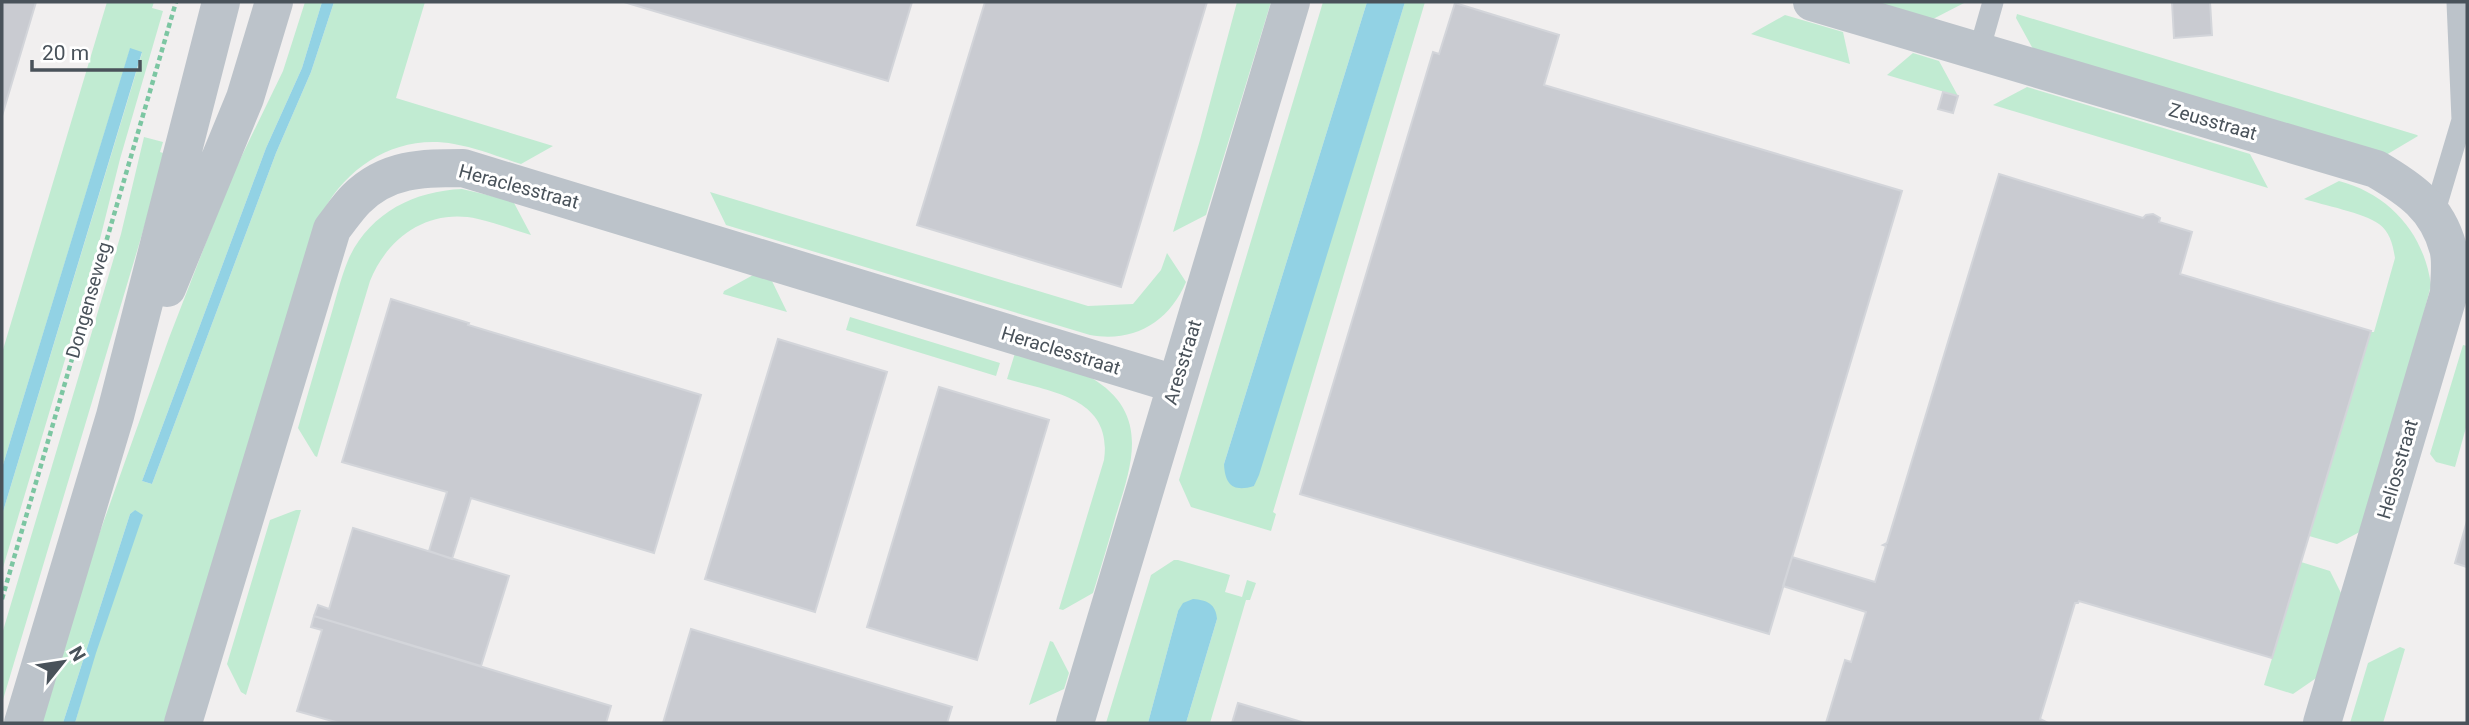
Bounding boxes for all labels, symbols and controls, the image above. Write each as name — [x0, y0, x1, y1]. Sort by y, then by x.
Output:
scale bar — [32, 28, 140, 72]
text: 20 m — [42, 41, 89, 65]
street label: Zeusstraat — [2166, 98, 2260, 145]
street label: Heraclesstraat — [456, 159, 581, 214]
street label: Dongenseweg — [61, 239, 116, 361]
street label: Aresstraat — [1159, 317, 1206, 407]
street label: Heraclesstraat — [998, 321, 1123, 380]
street label: Heliosstraat — [2372, 417, 2423, 522]
north arrow — [28, 627, 98, 697]
text: N — [64, 642, 91, 665]

